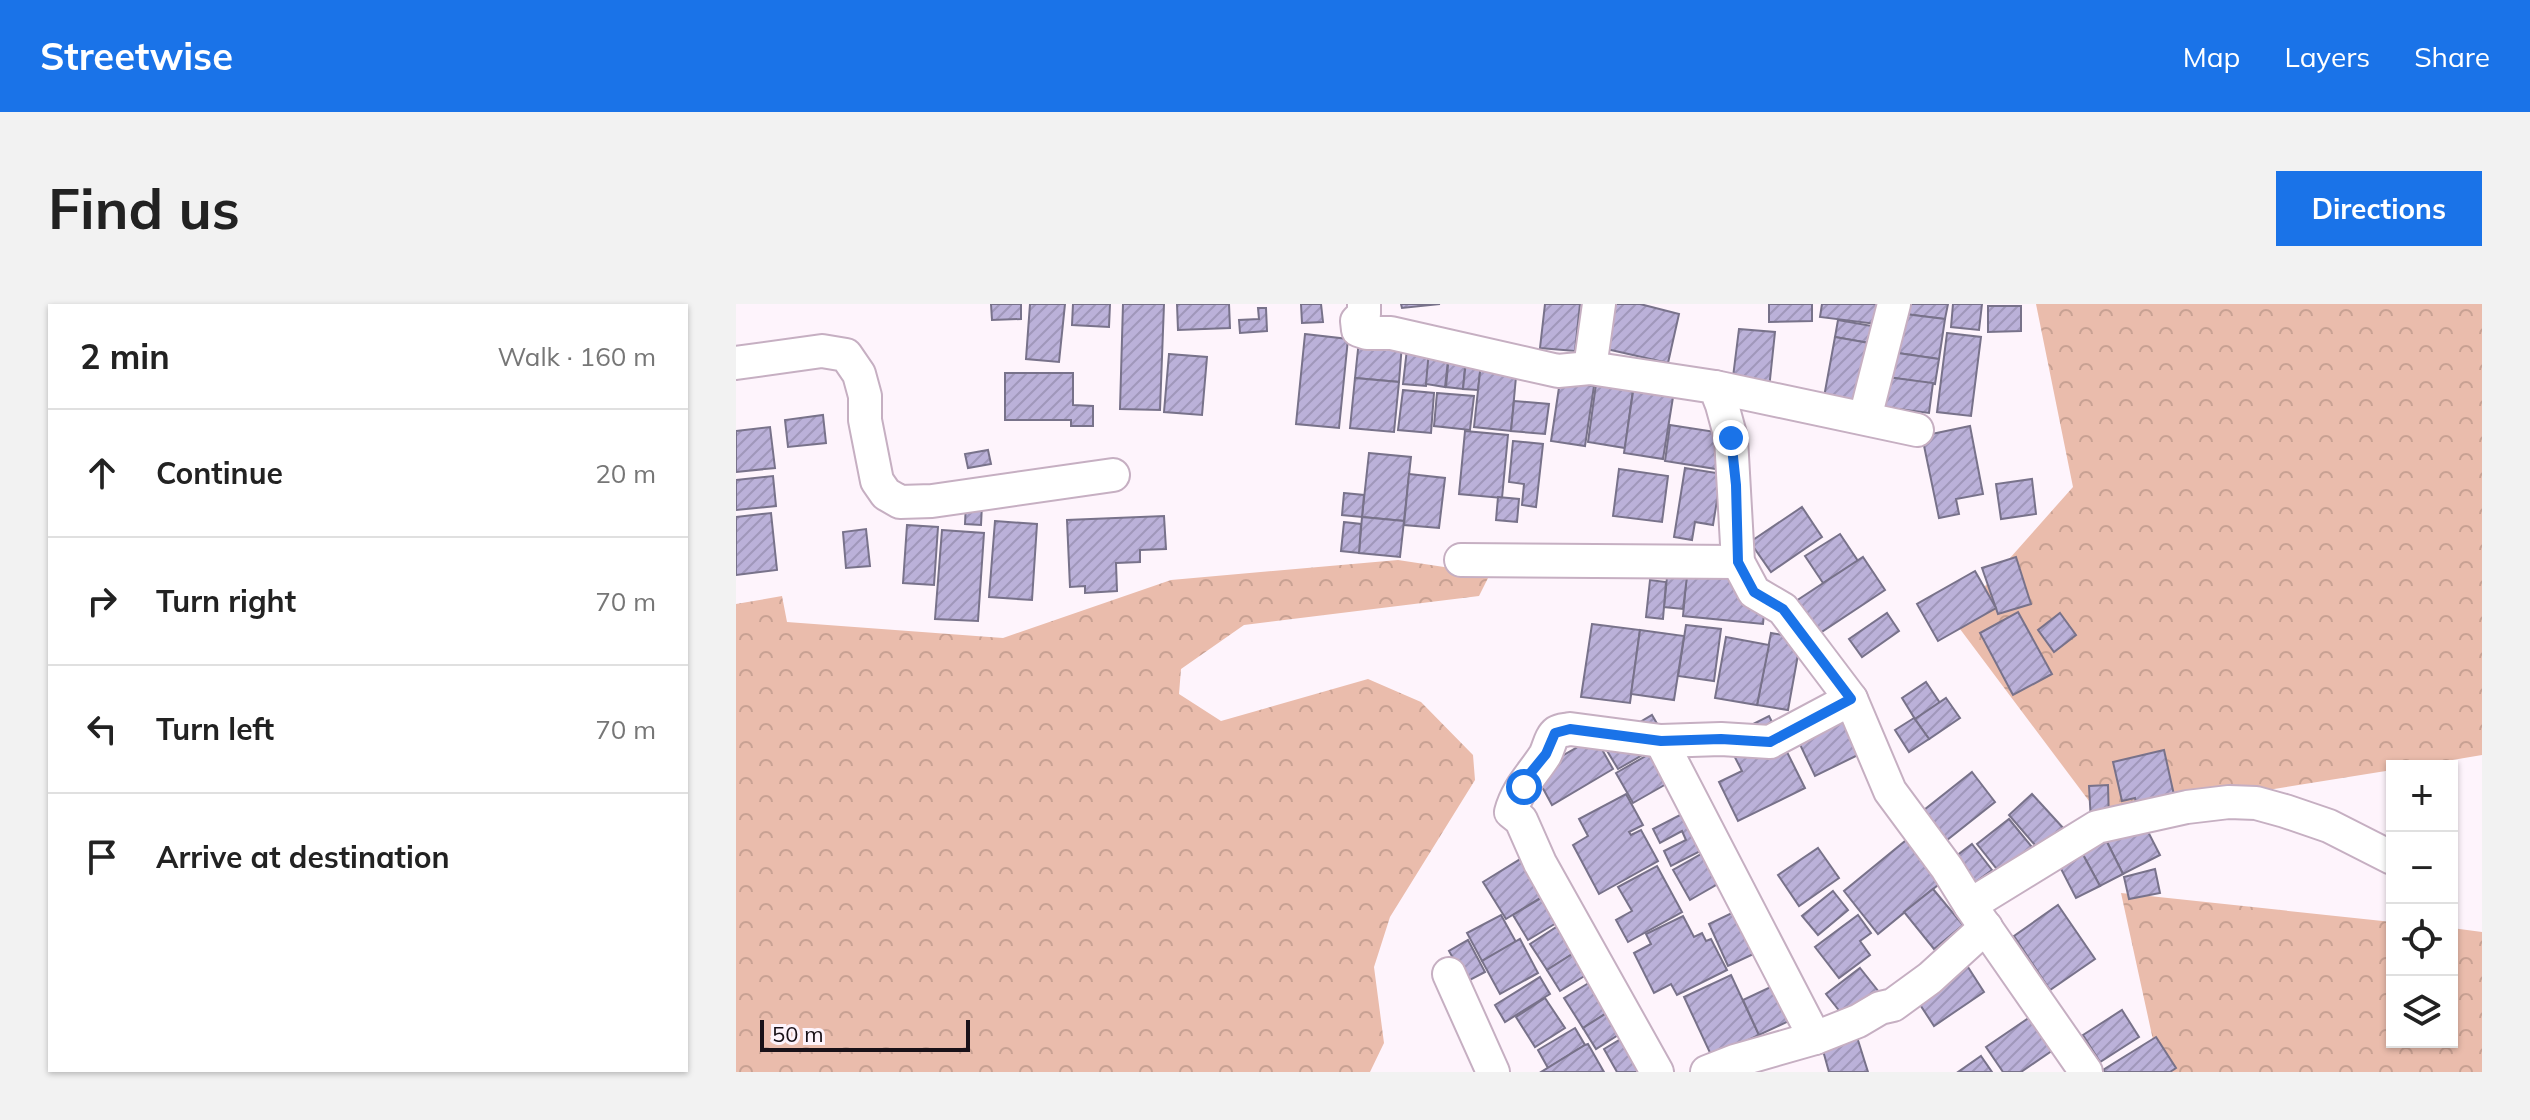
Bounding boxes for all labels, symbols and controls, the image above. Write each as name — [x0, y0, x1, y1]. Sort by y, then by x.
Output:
text: Streetwise — [40, 32, 233, 80]
text: Map — [2183, 39, 2240, 74]
text: Layers — [2284, 39, 2370, 74]
text: Share — [2414, 39, 2490, 74]
button: Directions — [2276, 171, 2482, 246]
text: Find us — [48, 173, 240, 243]
text: 2 min — [80, 335, 170, 378]
text: Walk · 160 m — [497, 340, 656, 373]
route end — [1713, 420, 1749, 456]
icon: ahead — [80, 451, 124, 495]
text: Continue — [156, 454, 283, 492]
text: 20 m — [595, 457, 656, 490]
icon: right — [80, 579, 124, 623]
text: Turn right — [156, 582, 296, 620]
text: 70 m — [595, 585, 656, 618]
icon: left — [80, 707, 124, 751]
text: Turn left — [156, 710, 274, 748]
text: 70 m — [595, 713, 656, 746]
map controls — [2386, 760, 2458, 1048]
button: + — [2386, 760, 2458, 832]
route start — [1506, 769, 1542, 805]
button: − — [2386, 832, 2458, 904]
icon: arrive — [80, 835, 124, 879]
text: Arrive at destination — [156, 838, 450, 876]
button: locate — [2386, 904, 2458, 976]
button: layers — [2386, 976, 2458, 1048]
scale bar — [760, 1016, 970, 1052]
text: 50 m — [772, 1020, 823, 1048]

